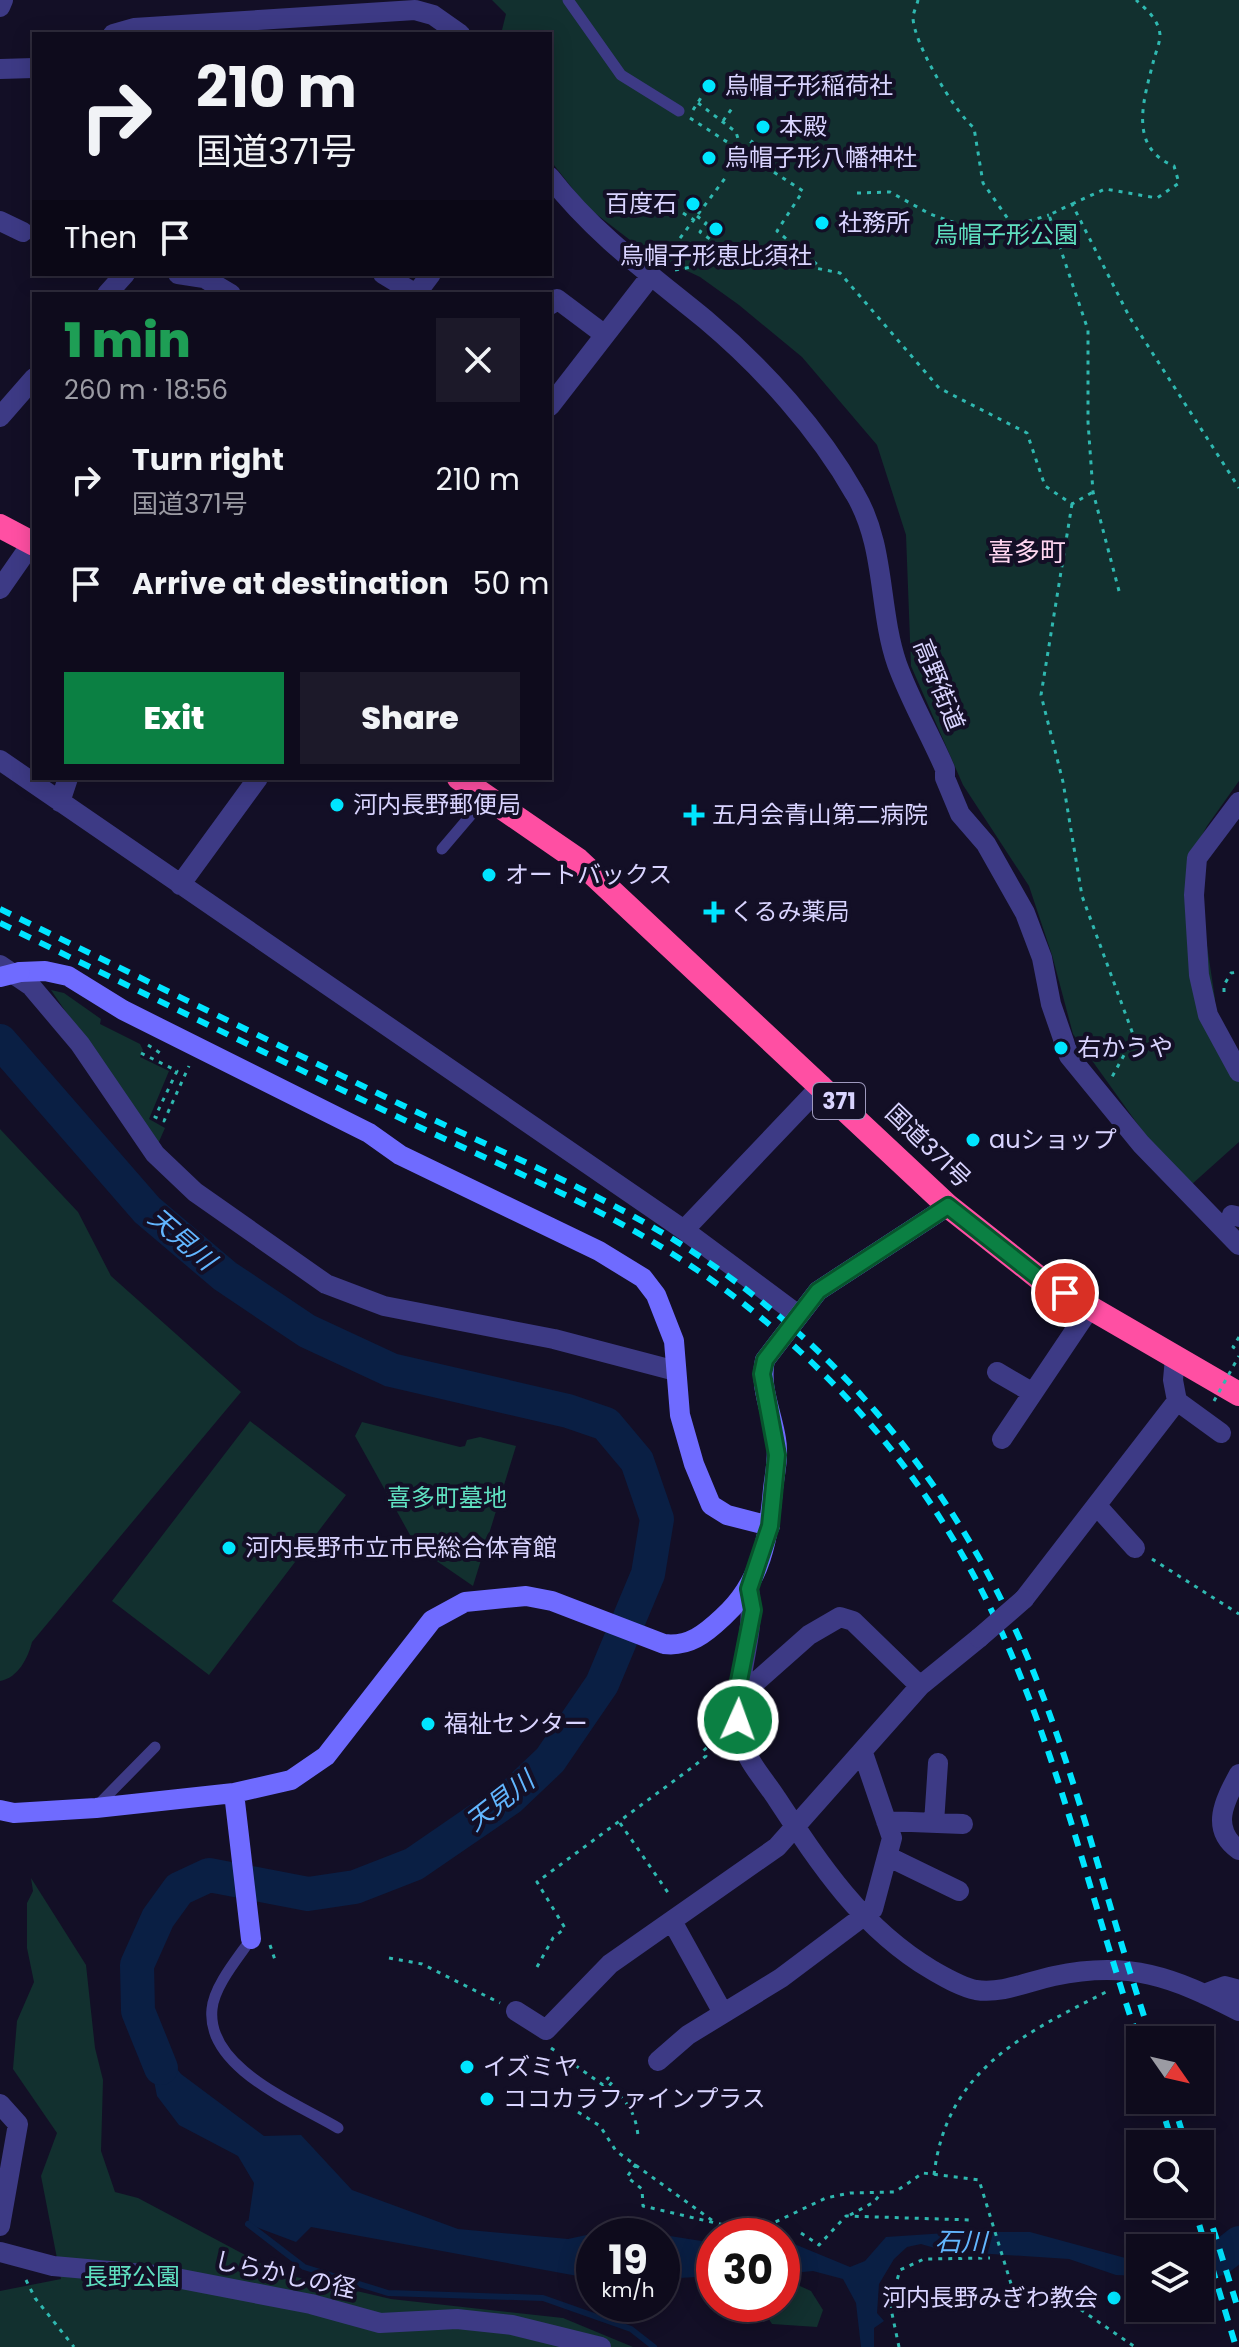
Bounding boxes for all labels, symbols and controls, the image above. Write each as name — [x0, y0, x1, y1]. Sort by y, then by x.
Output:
text: 210 m — [196, 48, 357, 127]
icon: right — [64, 64, 168, 168]
place label: 烏帽子形稲荷社 — [725, 69, 893, 102]
marker: 烏帽子形稲荷社 — [700, 77, 718, 95]
place label: 本殿 — [779, 110, 827, 143]
marker: 本殿 — [754, 118, 772, 136]
text: 国道371号 — [196, 126, 356, 177]
place label: 烏帽子形八幡神社 — [725, 141, 917, 174]
marker: 烏帽子形八幡神社 — [700, 149, 718, 167]
place label: 百度石 — [605, 187, 677, 220]
marker: 百度石 — [684, 195, 702, 213]
place label: 社務所 — [838, 206, 910, 239]
marker: 社務所 — [813, 214, 831, 232]
text: Then — [64, 216, 137, 259]
icon: arrive — [153, 216, 197, 260]
park label: 烏帽子形公園 — [934, 218, 1078, 251]
marker: 烏帽子形恵比須社 — [707, 220, 725, 238]
place label: 烏帽子形恵比須社 — [620, 239, 812, 272]
text: 1 min — [64, 307, 191, 374]
button: close — [436, 318, 520, 402]
text: 260 m · 18:56 — [64, 372, 228, 408]
text: Turn right — [132, 438, 284, 481]
icon: right — [64, 458, 108, 502]
text: 210 m — [435, 458, 520, 501]
text: 国道371号 — [132, 486, 248, 522]
district label: 喜多町 — [988, 534, 1066, 570]
icon: arrive — [64, 562, 108, 606]
text: Arrive at destination — [132, 562, 449, 605]
text: 50 m — [473, 562, 549, 605]
street label: 高野街道 — [906, 634, 973, 735]
button: Exit — [64, 672, 284, 764]
button: Share — [300, 672, 520, 764]
place label: 河内長野郵便局 — [353, 788, 521, 821]
marker: 河内長野郵便局 — [328, 796, 346, 814]
place label: 五月会青山第二病院 — [712, 798, 928, 831]
marker: 五月会青山第二病院 — [683, 804, 705, 826]
place label: オートバックス — [505, 858, 672, 891]
marker: オートバックス — [480, 866, 498, 884]
place label: くるみ薬局 — [730, 895, 850, 928]
marker: くるみ薬局 — [705, 903, 723, 921]
place label: 右かうや — [1077, 1031, 1173, 1064]
marker: 右かうや — [1052, 1039, 1070, 1057]
road number: 371 — [813, 1083, 865, 1119]
street label: 国道371号 — [878, 1097, 978, 1195]
place label: auショップ — [989, 1123, 1117, 1156]
marker: auショップ — [964, 1131, 982, 1149]
water label: 天見川 — [141, 1200, 226, 1280]
pin — [1031, 1259, 1099, 1327]
icon: arrive — [1043, 1271, 1087, 1315]
park label: 喜多町墓地 — [387, 1481, 507, 1514]
place label: 河内長野市立市民総合体育館 — [245, 1531, 557, 1564]
marker: 河内長野市立市民総合体育館 — [220, 1539, 238, 1557]
position arrow — [696, 1678, 780, 1762]
place label: 福祉センター — [444, 1707, 588, 1740]
marker: 福祉センター — [419, 1715, 437, 1733]
water label: 天見川 — [458, 1761, 544, 1839]
north arrow — [1126, 2026, 1214, 2114]
map controls — [1126, 2026, 1214, 2322]
place label: イズミヤ — [483, 2050, 578, 2083]
marker: イズミヤ — [458, 2058, 476, 2076]
place label: ココカラファインプラス — [503, 2082, 766, 2115]
marker: ココカラファインプラス — [478, 2090, 496, 2108]
button: search — [1126, 2130, 1214, 2218]
speed limit sign: 30 — [696, 2218, 800, 2322]
water label: 石川 — [935, 2224, 990, 2261]
text: 19 — [608, 2232, 648, 2288]
button: layers — [1126, 2234, 1214, 2322]
street label: しらかしの径 — [211, 2243, 359, 2306]
park label: 長野公園 — [84, 2260, 180, 2293]
text: km/h — [601, 2276, 655, 2304]
place label: 河内長野みぎわ教会 — [882, 2281, 1098, 2314]
marker: 河内長野みぎわ教会 — [1105, 2289, 1123, 2307]

